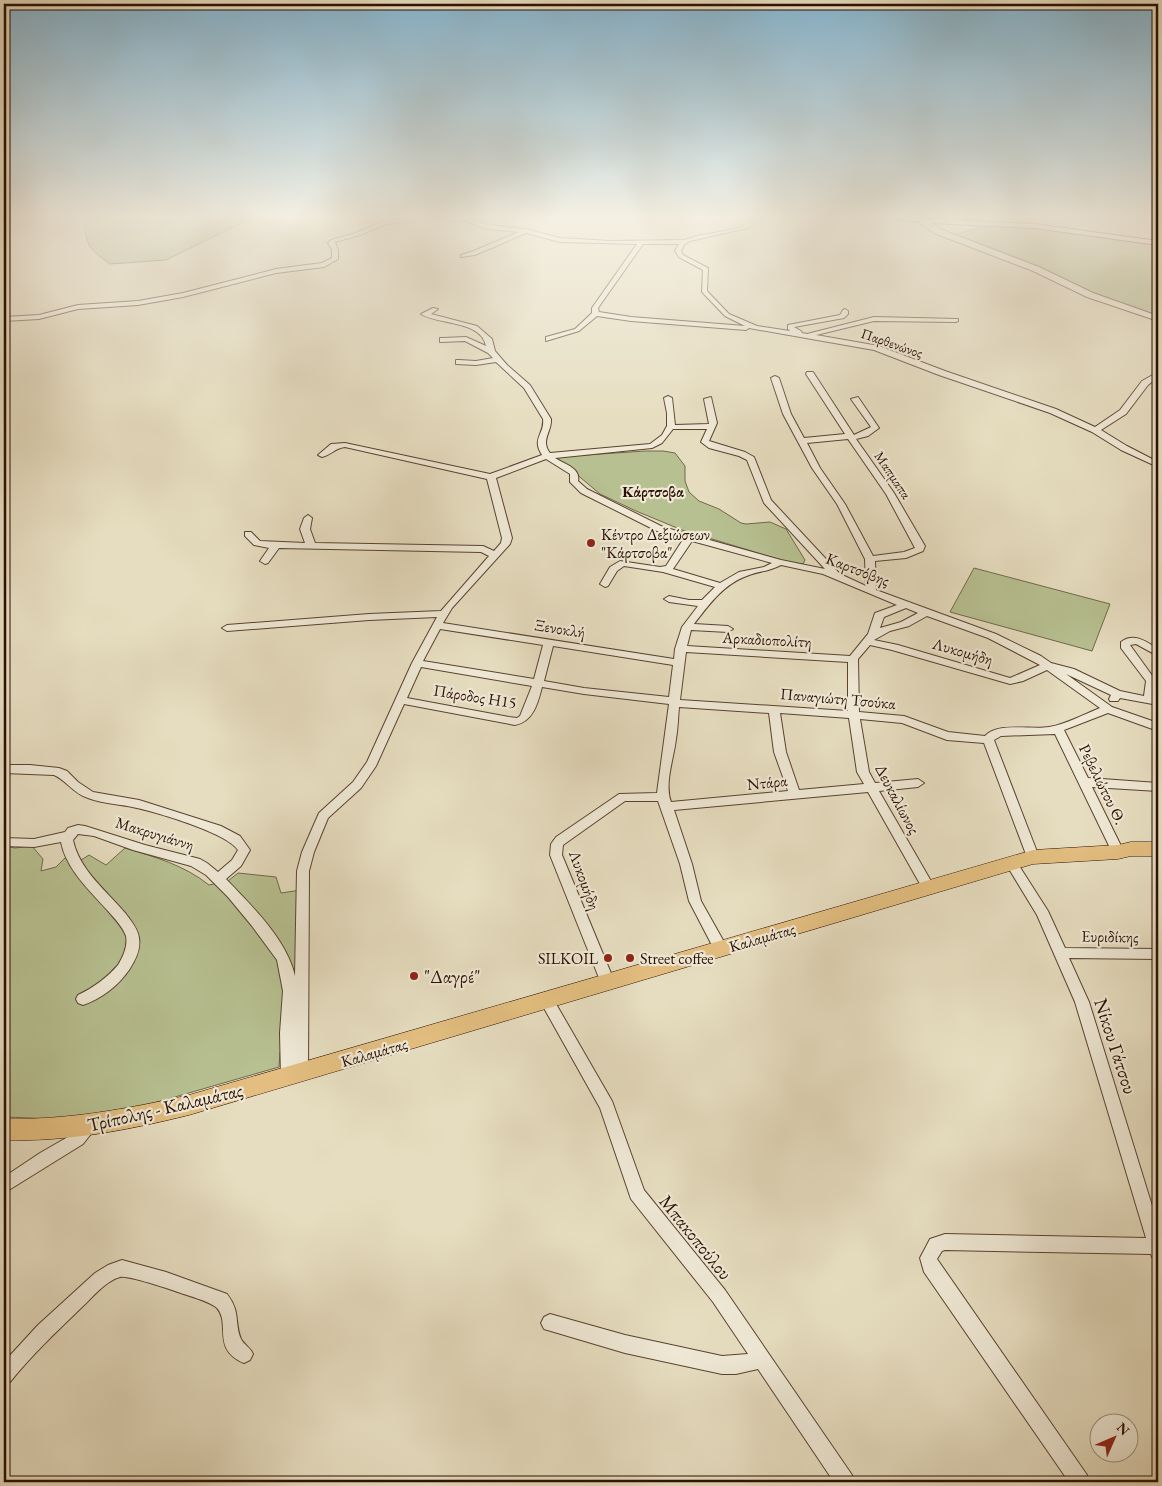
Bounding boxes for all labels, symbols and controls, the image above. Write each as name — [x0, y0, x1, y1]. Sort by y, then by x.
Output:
street label: Παρθενώνος — [859, 324, 925, 362]
street label: Μαπμαπα — [871, 448, 916, 503]
district label: Κάρτσοβα — [622, 482, 684, 501]
place label: Κέντρο Δεξιώσεων "Κάρτσοβα" — [601, 524, 710, 563]
marker: Κέντρο Δεξιώσεων "Κάρτσοβα" — [585, 537, 597, 549]
street label: Καρτσόβης — [823, 548, 893, 591]
street label: Ξενοκλή — [533, 614, 587, 643]
street label: Αρκαδιοπολίτη — [721, 627, 812, 652]
street label: Λυκομήδη — [929, 633, 996, 670]
street label: Πάροδος Η15 — [432, 680, 518, 713]
street label: Παναγιώτη Τσούκα — [779, 683, 897, 714]
street label: Ρεβελιώτου Θ. — [1074, 740, 1131, 828]
street label: Δευκαλίωνος — [870, 761, 925, 838]
street label: Ντάρα — [746, 770, 789, 795]
street label: Μακρυγιάννη — [113, 812, 197, 855]
street label: Λυκομήδη — [564, 847, 605, 913]
street label: Καλαμάτας — [727, 918, 798, 957]
street label: Ευριδίκης — [1081, 926, 1139, 948]
place label: SILKOIL — [538, 948, 599, 969]
place label: Street coffee — [640, 948, 714, 969]
marker: SILKOIL — [602, 952, 614, 964]
marker: Street coffee — [624, 952, 636, 964]
place label: "Δαγρέ" — [424, 964, 481, 989]
marker: "Δαγρέ" — [408, 970, 420, 982]
street label: Νίκου Γάτσου — [1088, 995, 1143, 1097]
street label: Καλαμάτας — [339, 1033, 410, 1072]
street label: Τρίπολης - Καλαμάτας — [85, 1077, 245, 1138]
street label: Μπακοπούλου — [654, 1190, 738, 1285]
north arrow — [1090, 1414, 1140, 1464]
text: N — [1113, 1418, 1134, 1440]

